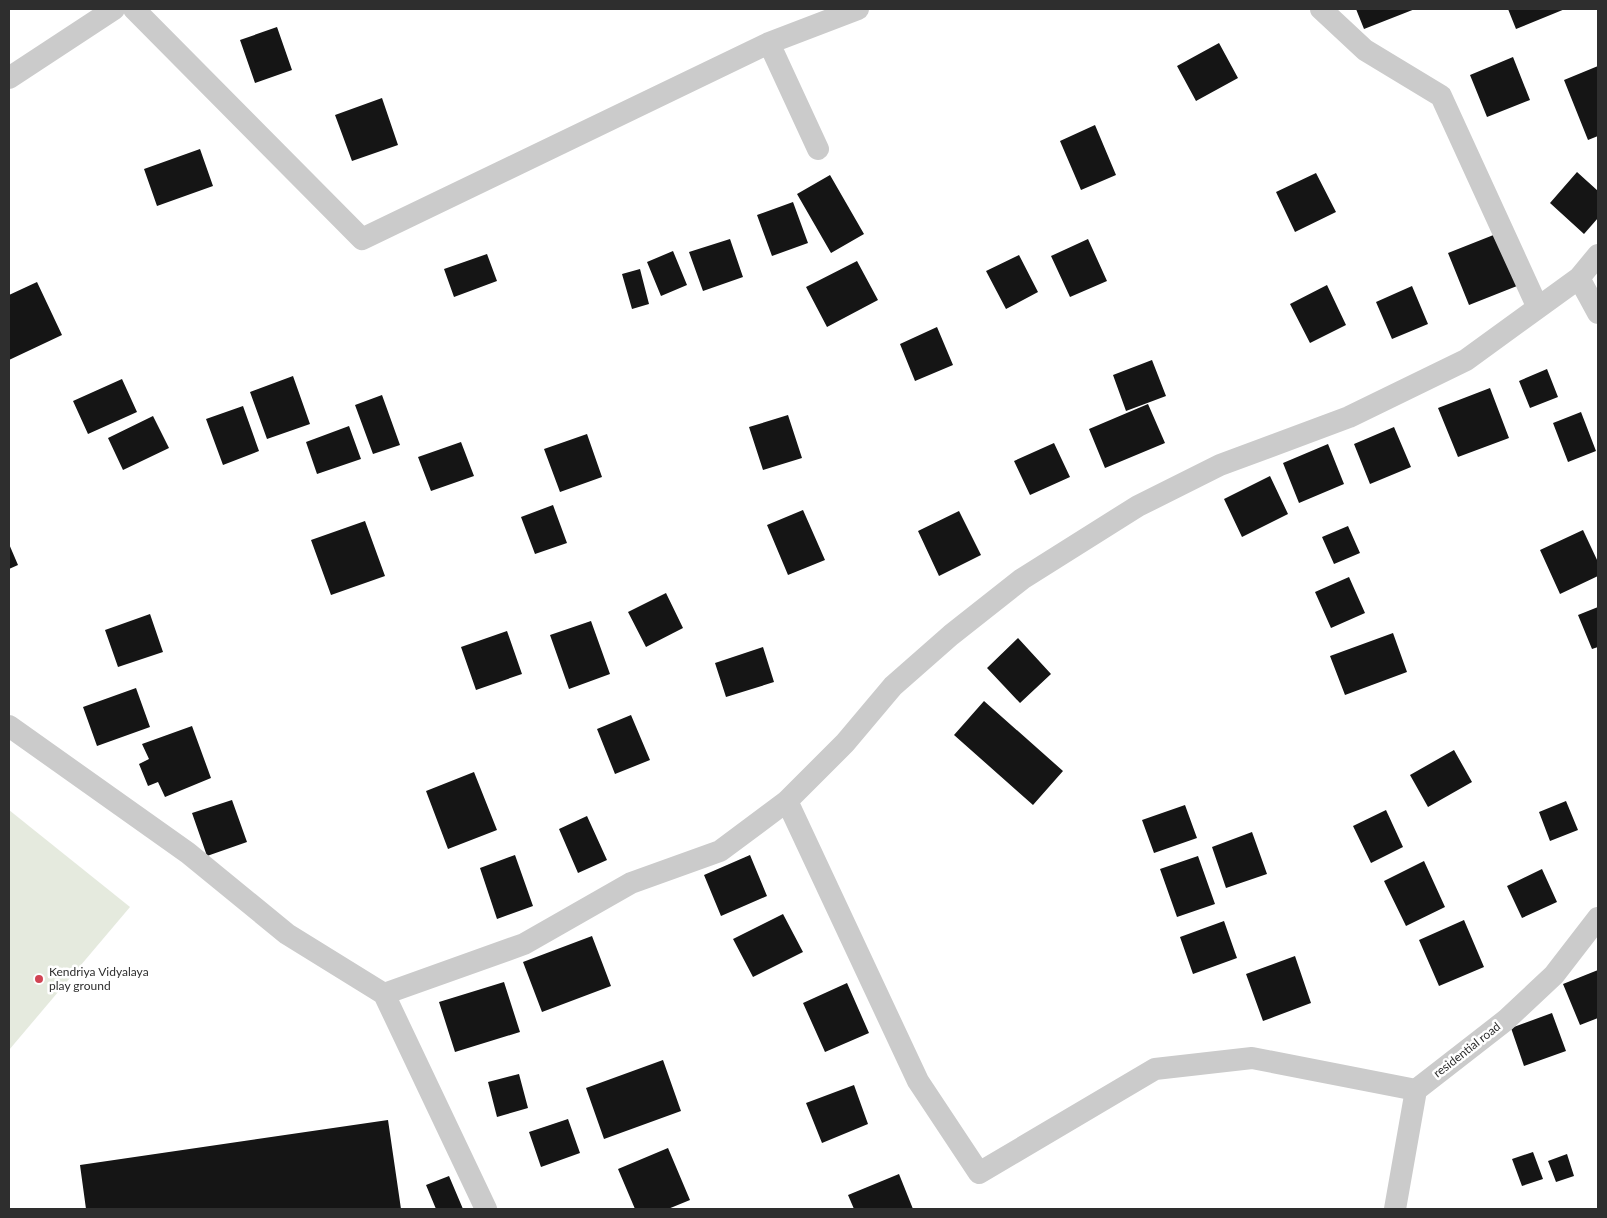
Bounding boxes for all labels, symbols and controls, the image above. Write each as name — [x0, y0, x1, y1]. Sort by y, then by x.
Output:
place label: Kendriya Vidyalaya play ground — [49, 964, 149, 993]
marker: Kendriya Vidyalaya play ground — [33, 973, 45, 985]
street label: residential road — [1430, 1019, 1503, 1080]

